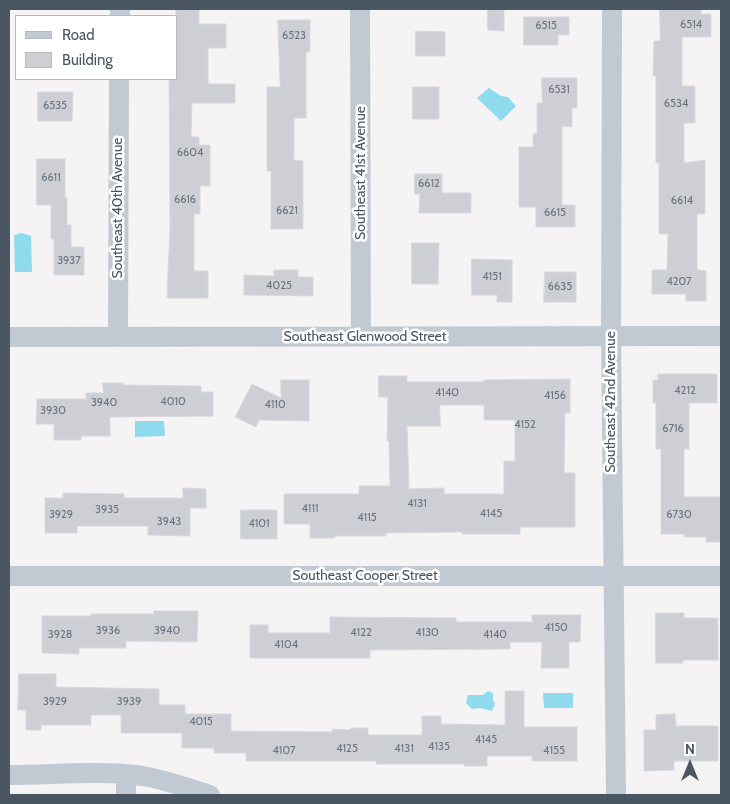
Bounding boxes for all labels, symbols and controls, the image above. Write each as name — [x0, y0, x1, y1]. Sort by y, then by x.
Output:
legend — [15, 15, 178, 80]
house number: 6514 — [680, 18, 702, 32]
house number: 6515 — [535, 19, 557, 33]
text: Road — [62, 26, 95, 44]
house number: 6523 — [282, 29, 306, 43]
text: Building — [62, 51, 113, 69]
house number: 6531 — [548, 83, 570, 97]
house number: 6534 — [664, 97, 688, 111]
house number: 6535 — [43, 99, 67, 113]
street label: Southeast 41st Avenue — [353, 106, 369, 240]
street label: Southeast 40th Avenue — [110, 138, 126, 278]
house number: 6604 — [177, 146, 203, 160]
house number: 6611 — [41, 171, 61, 185]
house number: 6612 — [418, 177, 440, 191]
house number: 6616 — [174, 193, 196, 207]
house number: 6614 — [671, 194, 693, 208]
house number: 6621 — [276, 204, 298, 218]
house number: 6615 — [544, 206, 566, 220]
house number: 3937 — [57, 254, 81, 268]
house number: 4151 — [482, 270, 502, 284]
house number: 4207 — [666, 275, 692, 289]
house number: 4025 — [266, 279, 292, 293]
house number: 6635 — [548, 280, 572, 294]
street label: Southeast Glenwood Street — [284, 329, 446, 345]
street label: Southeast 42nd Avenue — [603, 331, 619, 473]
house number: 4212 — [674, 384, 696, 398]
house number: 4140 — [435, 386, 459, 400]
house number: 4156 — [544, 389, 566, 403]
house number: 4010 — [160, 395, 186, 409]
house number: 3940 — [91, 396, 117, 410]
house number: 4110 — [264, 398, 286, 412]
house number: 3930 — [40, 404, 66, 418]
house number: 4152 — [514, 418, 536, 432]
house number: 6716 — [662, 422, 684, 436]
house number: 4131 — [407, 497, 427, 511]
house number: 4111 — [301, 502, 319, 516]
house number: 3935 — [95, 503, 119, 517]
house number: 4145 — [480, 507, 502, 521]
house number: 3929 — [49, 508, 73, 522]
house number: 6730 — [666, 508, 692, 522]
house number: 4115 — [357, 511, 377, 525]
house number: 3943 — [157, 515, 181, 529]
house number: 4101 — [248, 517, 270, 531]
street label: Southeast Cooper Street — [292, 568, 438, 584]
house number: 4150 — [544, 621, 568, 635]
house number: 3936 — [96, 624, 120, 638]
house number: 3940 — [154, 624, 180, 638]
house number: 4122 — [350, 626, 372, 640]
house number: 4130 — [415, 626, 439, 640]
house number: 3928 — [48, 628, 72, 642]
house number: 4140 — [483, 628, 507, 642]
house number: 4104 — [274, 638, 298, 652]
house number: 3929 — [43, 695, 67, 709]
house number: 3939 — [117, 695, 141, 709]
house number: 4015 — [189, 715, 213, 729]
house number: 4145 — [475, 733, 497, 747]
north arrow — [665, 739, 715, 789]
house number: 4135 — [428, 740, 450, 754]
text: N — [685, 740, 695, 758]
house number: 4125 — [336, 742, 358, 756]
house number: 4131 — [394, 742, 414, 756]
house number: 4107 — [272, 744, 296, 758]
house number: 4155 — [543, 744, 565, 758]

